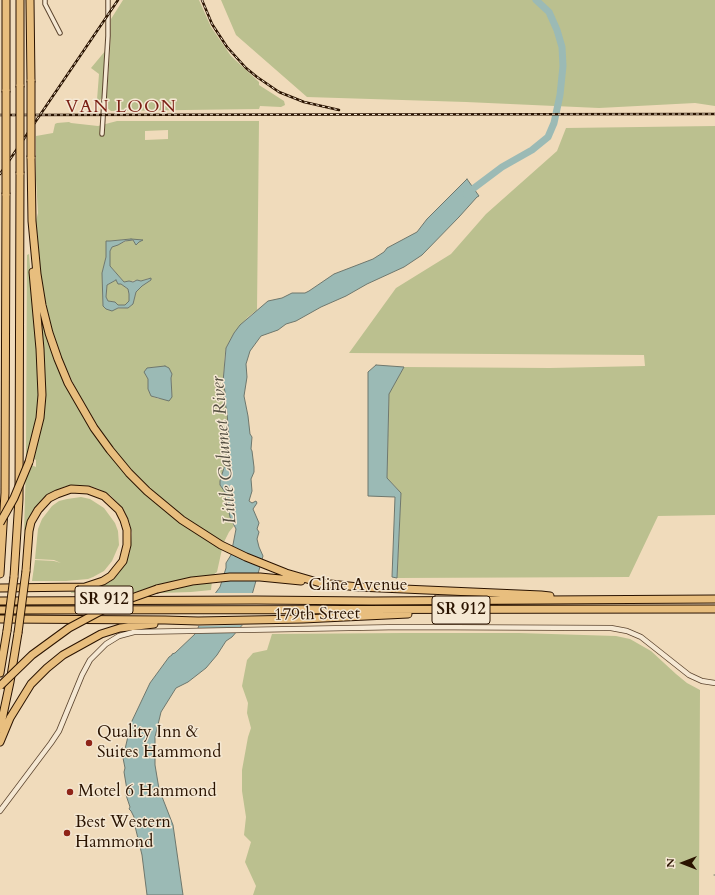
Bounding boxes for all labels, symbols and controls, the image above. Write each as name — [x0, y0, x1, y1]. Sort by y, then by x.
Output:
district label: VAN LOON — [65, 97, 177, 119]
water label: Little Calumet River — [208, 375, 242, 525]
street label: Cline Avenue — [308, 576, 408, 596]
road number: SR 912 — [75, 586, 133, 614]
road number: SR 912 — [432, 596, 490, 624]
street label: 179th Street — [274, 604, 360, 626]
place label: Quality Inn & Suites Hammond — [97, 723, 221, 763]
marker: Quality Inn & Suites Hammond — [84, 738, 94, 748]
place label: Motel 6 Hammond — [78, 782, 217, 802]
marker: Motel 6 Hammond — [65, 787, 75, 797]
place label: Best Western Hammond — [75, 813, 171, 853]
marker: Best Western Hammond — [62, 828, 72, 838]
north arrow — [663, 843, 703, 883]
text: N — [663, 858, 678, 868]

